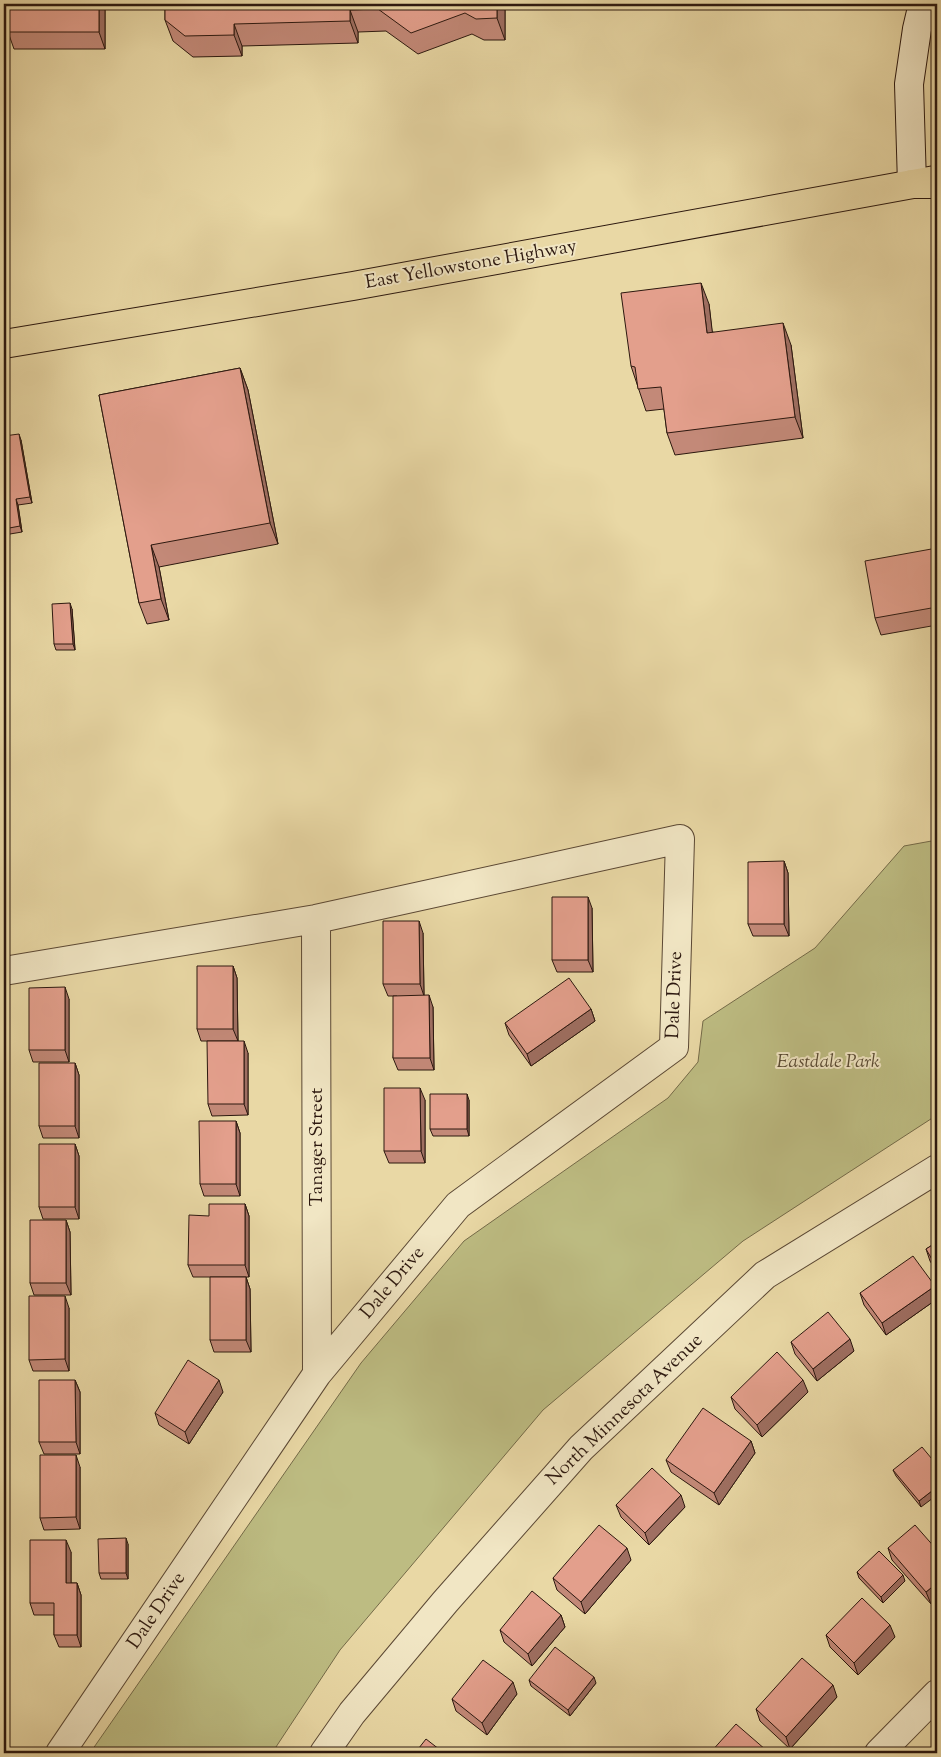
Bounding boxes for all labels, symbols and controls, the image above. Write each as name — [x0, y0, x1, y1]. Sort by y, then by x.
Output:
street label: East Yellowstone Highway — [363, 233, 579, 297]
street label: Dale Drive — [660, 951, 690, 1039]
park label: Eastdale Park — [777, 1049, 880, 1076]
street label: Tanager Street — [304, 1087, 331, 1206]
street label: Dale Drive — [355, 1241, 432, 1325]
street label: North Minnesota Avenue — [541, 1328, 710, 1492]
street label: Dale Drive — [121, 1567, 193, 1655]

